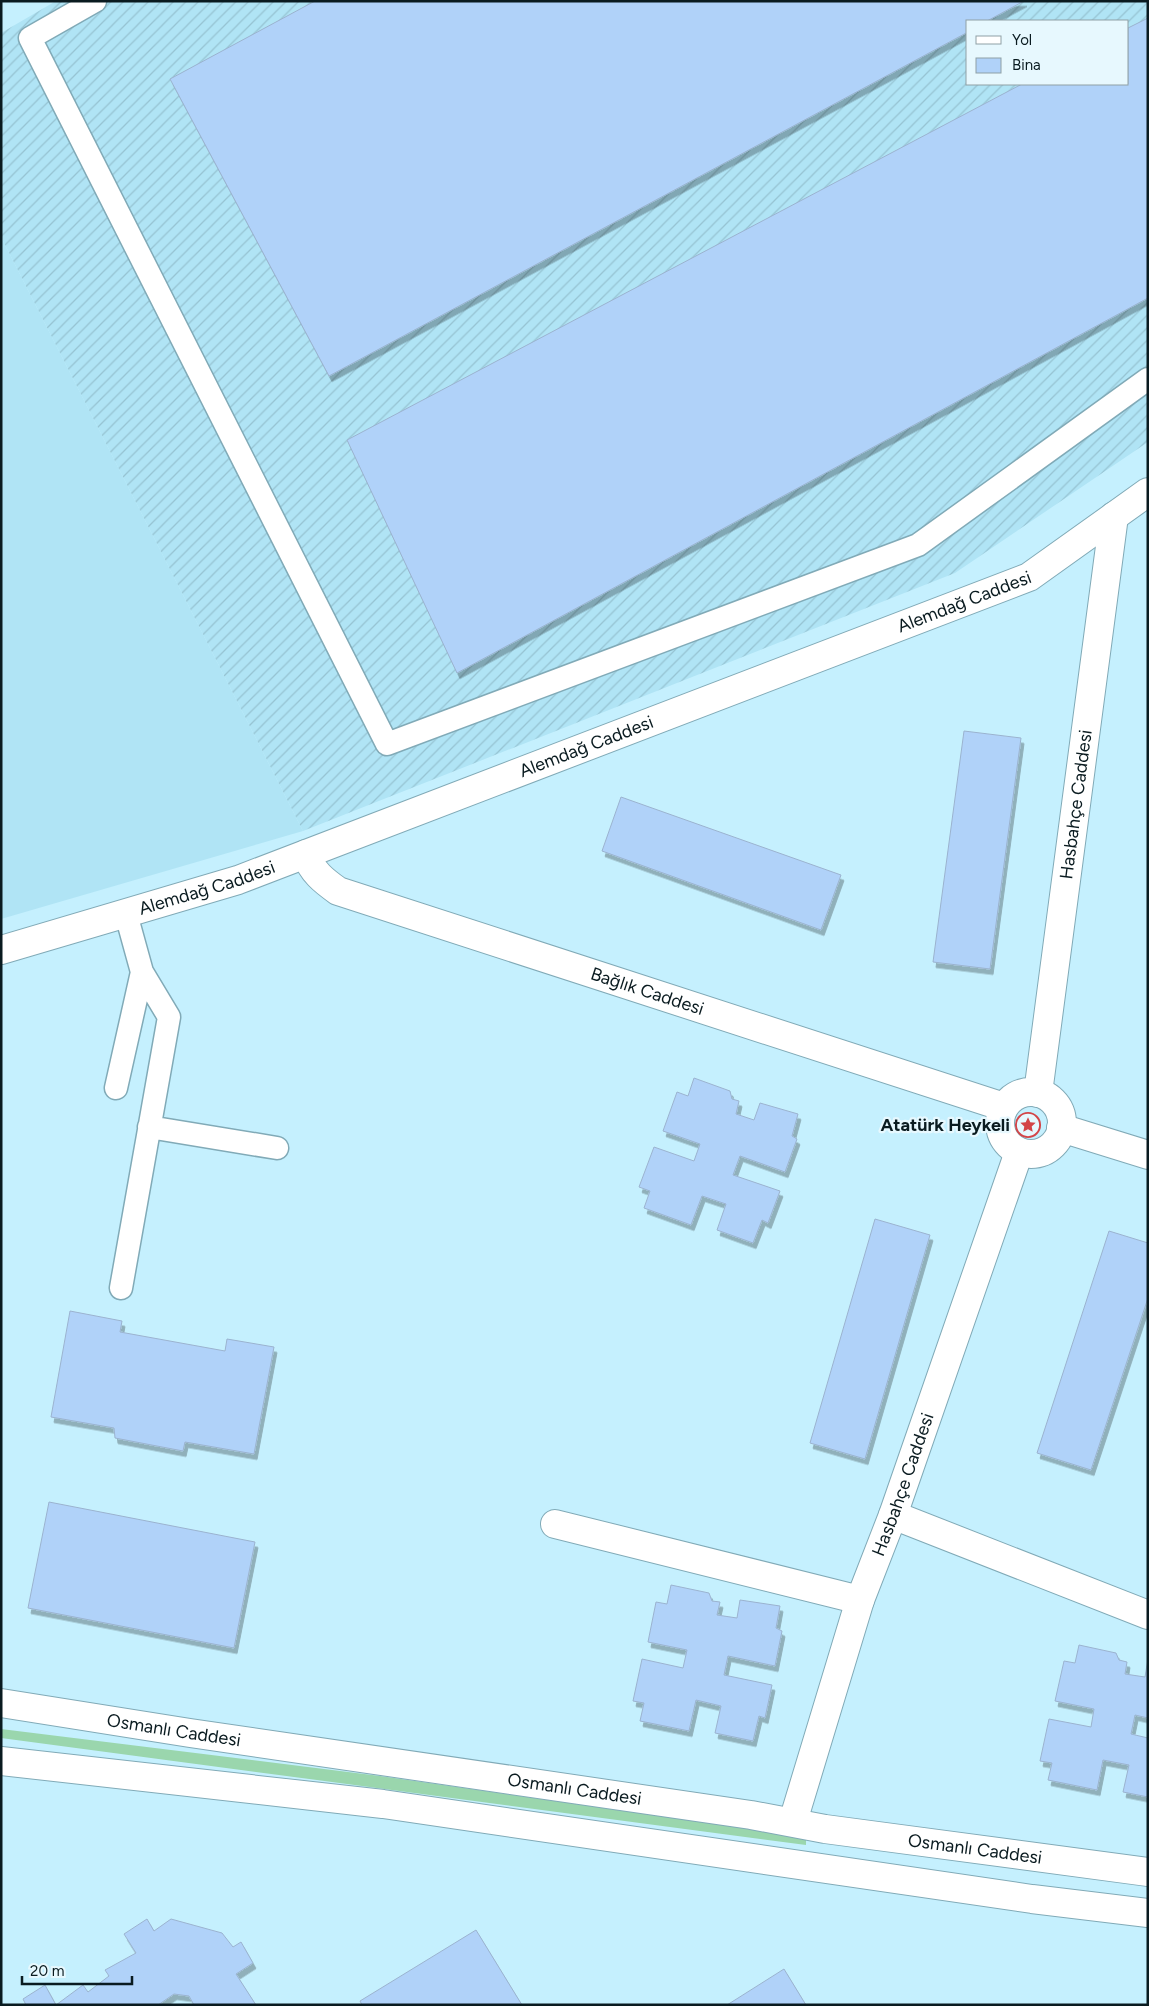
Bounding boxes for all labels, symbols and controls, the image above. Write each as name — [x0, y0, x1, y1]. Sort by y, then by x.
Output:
legend — [966, 20, 1129, 85]
text: Yol — [1012, 31, 1032, 49]
text: Bina — [1012, 56, 1041, 74]
street label: Alemdağ Caddesi — [894, 566, 1035, 637]
street label: Alemdağ Caddesi — [516, 711, 656, 782]
street label: Hasbahçe Caddesi — [1055, 728, 1097, 881]
street label: Alemdağ Caddesi — [136, 856, 278, 920]
street label: Bağlık Caddesi — [588, 963, 707, 1020]
place icon: Atatürk Heykeli — [1015, 1112, 1041, 1138]
place label: Atatürk Heykeli — [880, 1114, 1010, 1136]
street label: Hasbahçe Caddesi — [867, 1410, 939, 1559]
street label: Osmanlı Caddesi — [105, 1709, 242, 1751]
street label: Osmanlı Caddesi — [506, 1769, 643, 1810]
street label: Osmanlı Caddesi — [907, 1829, 1044, 1869]
scale bar — [22, 1954, 132, 1986]
text: 20 m — [30, 1962, 64, 1980]

